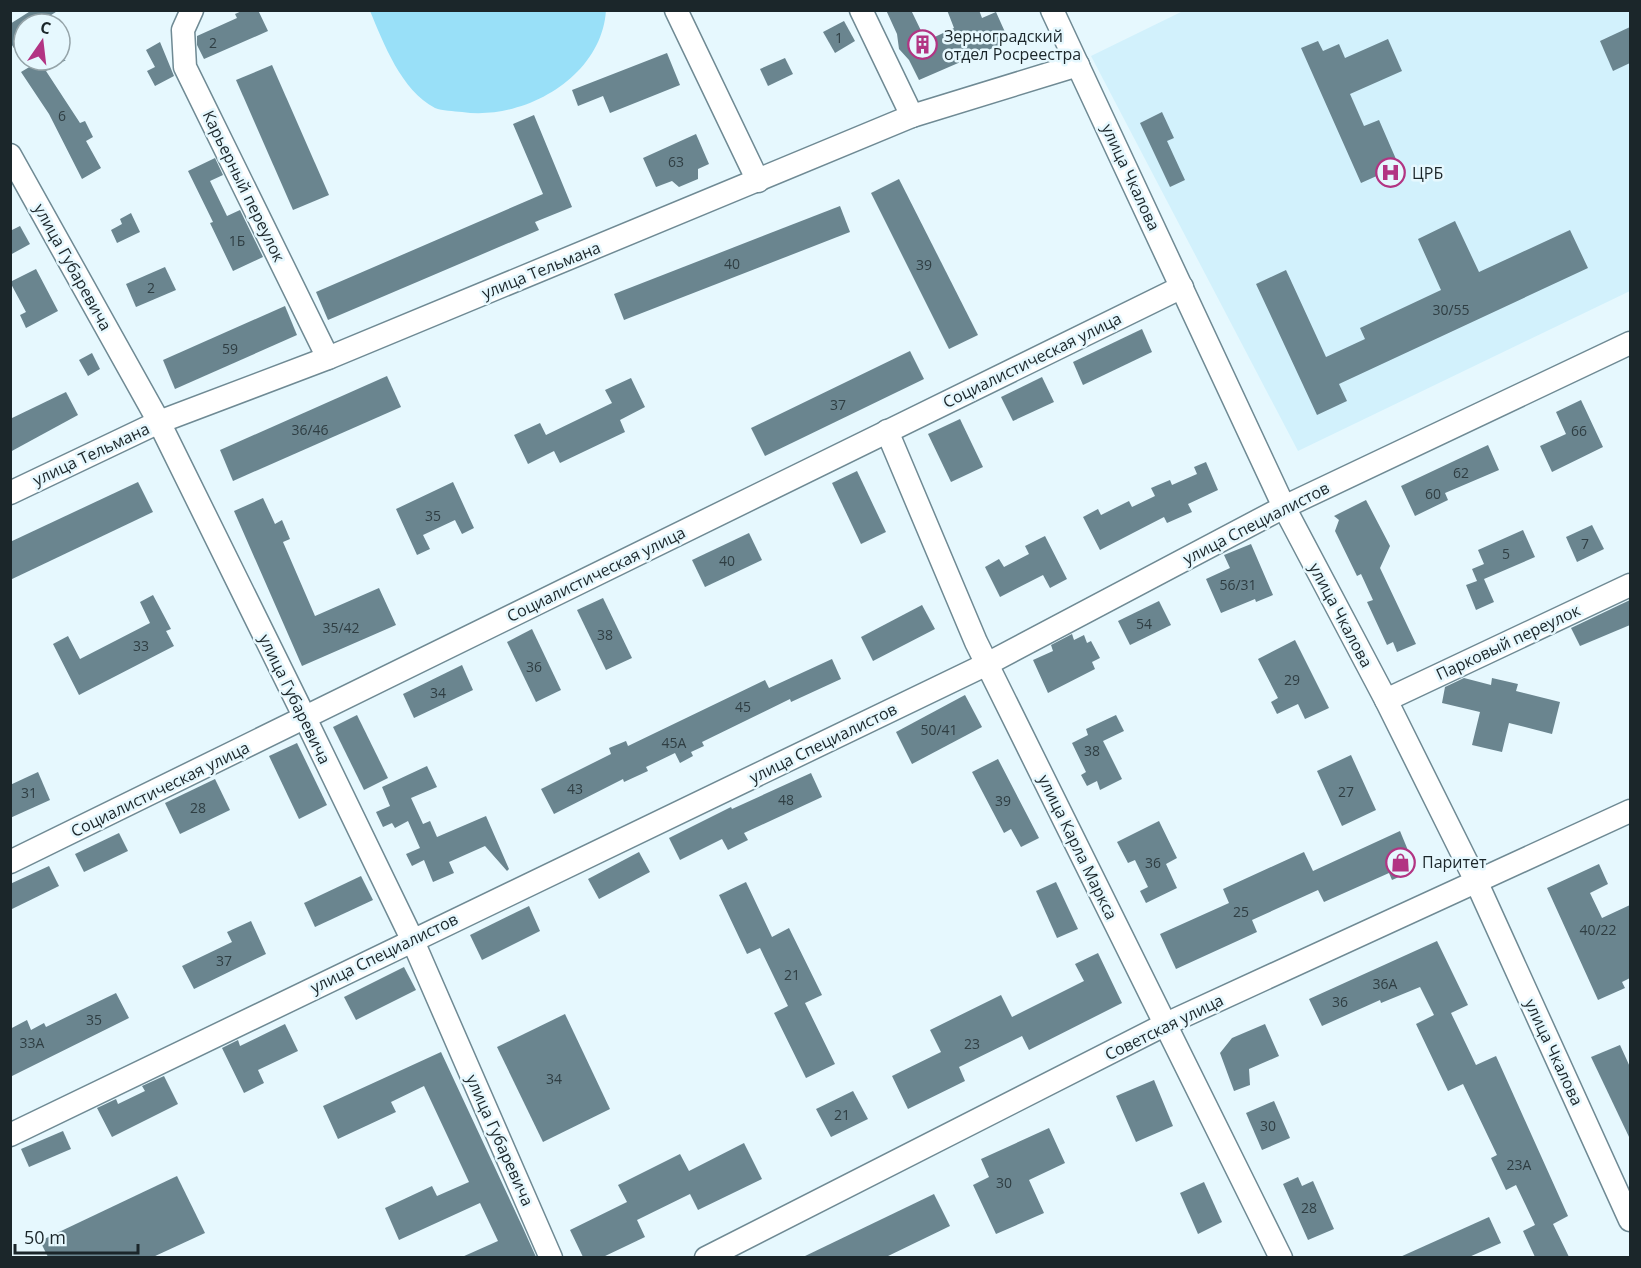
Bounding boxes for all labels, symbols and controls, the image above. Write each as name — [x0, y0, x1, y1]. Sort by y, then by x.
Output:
north arrow — [12, 12, 72, 72]
text: С — [38, 16, 53, 39]
place label: Зерноградский отдел Росреестра — [944, 25, 1081, 65]
house number: 1 — [835, 28, 843, 47]
building icon: Зерноградский отдел Росреестра — [907, 29, 939, 61]
house number: 2 — [209, 33, 217, 52]
house number: 6 — [58, 106, 66, 125]
street label: Карьерный переулок — [198, 107, 291, 266]
street label: улица Чкалова — [1097, 120, 1165, 234]
house number: 63 — [668, 152, 684, 171]
hospital icon: ЦРБ — [1375, 157, 1407, 189]
place label: ЦРБ — [1412, 162, 1443, 184]
street label: улица Губаревича — [29, 200, 117, 334]
house number: 1Б — [229, 231, 245, 250]
street label: улица Тельмана — [478, 236, 604, 304]
house number: 40 — [724, 254, 740, 273]
house number: 39 — [916, 255, 932, 274]
house number: 2 — [147, 278, 155, 297]
house number: 30/55 — [1432, 300, 1470, 319]
street label: Социалистическая улица — [939, 307, 1125, 413]
house number: 59 — [222, 339, 238, 358]
house number: 37 — [830, 395, 846, 414]
street label: улица Тельмана — [29, 417, 153, 491]
house number: 36/46 — [291, 420, 329, 439]
house number: 66 — [1571, 421, 1587, 440]
house number: 62 — [1453, 463, 1469, 482]
street label: улица Специалистов — [1179, 476, 1333, 570]
house number: 60 — [1425, 484, 1441, 503]
house number: 35 — [425, 506, 441, 525]
street label: Социалистическая улица — [503, 521, 689, 627]
house number: 7 — [1581, 534, 1589, 553]
house number: 5 — [1502, 544, 1510, 563]
house number: 40 — [719, 551, 735, 570]
street label: улица Чкалова — [1304, 559, 1378, 671]
house number: 56/31 — [1219, 575, 1257, 594]
street label: Парковый переулок — [1432, 599, 1584, 685]
house number: 54 — [1136, 614, 1152, 633]
house number: 35/42 — [322, 618, 360, 637]
house number: 38 — [597, 625, 613, 644]
street label: улица Губаревича — [254, 630, 336, 768]
house number: 33 — [133, 636, 149, 655]
house number: 36 — [526, 657, 542, 676]
house number: 29 — [1284, 670, 1300, 689]
house number: 34 — [430, 683, 446, 702]
house number: 45 — [735, 697, 751, 716]
street label: улица Специалистов — [745, 698, 901, 788]
house number: 50/41 — [920, 720, 958, 739]
house number: 45А — [662, 733, 687, 752]
street label: Социалистическая улица — [67, 736, 253, 842]
house number: 38 — [1084, 741, 1100, 760]
street label: улица Карла Маркса — [1033, 771, 1123, 923]
house number: 43 — [567, 779, 583, 798]
house number: 27 — [1338, 782, 1354, 801]
house number: 31 — [21, 783, 37, 802]
house number: 48 — [778, 790, 794, 809]
house number: 39 — [995, 791, 1011, 810]
house number: 28 — [190, 798, 206, 817]
shop icon: Паритет — [1385, 846, 1417, 878]
place label: Паритет — [1422, 851, 1487, 873]
house number: 36 — [1145, 853, 1161, 872]
house number: 25 — [1233, 902, 1249, 921]
street label: улица Специалистов — [306, 908, 462, 998]
house number: 40/22 — [1579, 920, 1617, 939]
house number: 37 — [216, 951, 232, 970]
house number: 21 — [784, 965, 800, 984]
house number: 36А — [1373, 974, 1398, 993]
street label: Советская улица — [1101, 989, 1227, 1065]
house number: 36 — [1332, 992, 1348, 1011]
street label: улица Чкалова — [1520, 995, 1588, 1109]
house number: 35 — [86, 1010, 102, 1029]
house number: 33А — [20, 1033, 45, 1052]
house number: 23 — [964, 1034, 980, 1053]
house number: 34 — [546, 1069, 562, 1088]
street label: улица Губаревича — [461, 1071, 539, 1209]
house number: 21 — [834, 1105, 850, 1124]
house number: 30 — [1260, 1116, 1276, 1135]
house number: 23А — [1507, 1155, 1532, 1174]
house number: 30 — [996, 1173, 1012, 1192]
house number: 28 — [1301, 1198, 1317, 1217]
scale bar — [15, 1217, 138, 1255]
text: 50 m — [24, 1225, 66, 1249]

